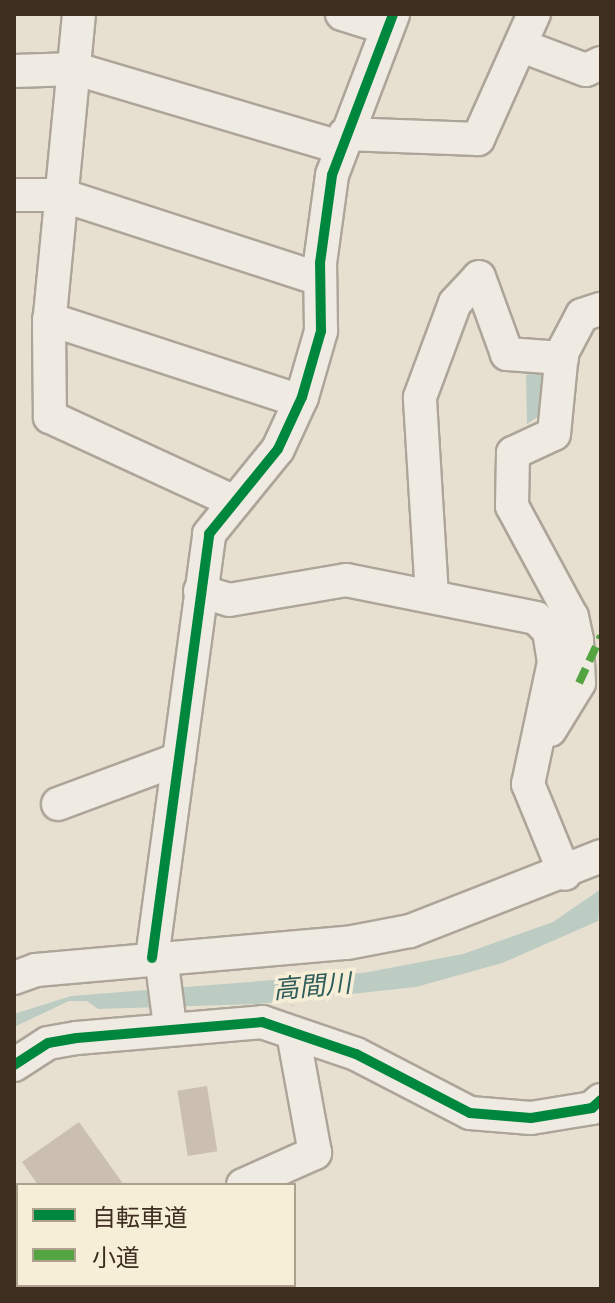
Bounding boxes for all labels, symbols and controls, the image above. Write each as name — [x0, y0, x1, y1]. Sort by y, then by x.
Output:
water label: 高間川 — [272, 968, 352, 1006]
legend — [16, 1183, 296, 1287]
text: 自転車道 — [92, 1203, 188, 1232]
text: 小道 — [92, 1243, 140, 1272]

